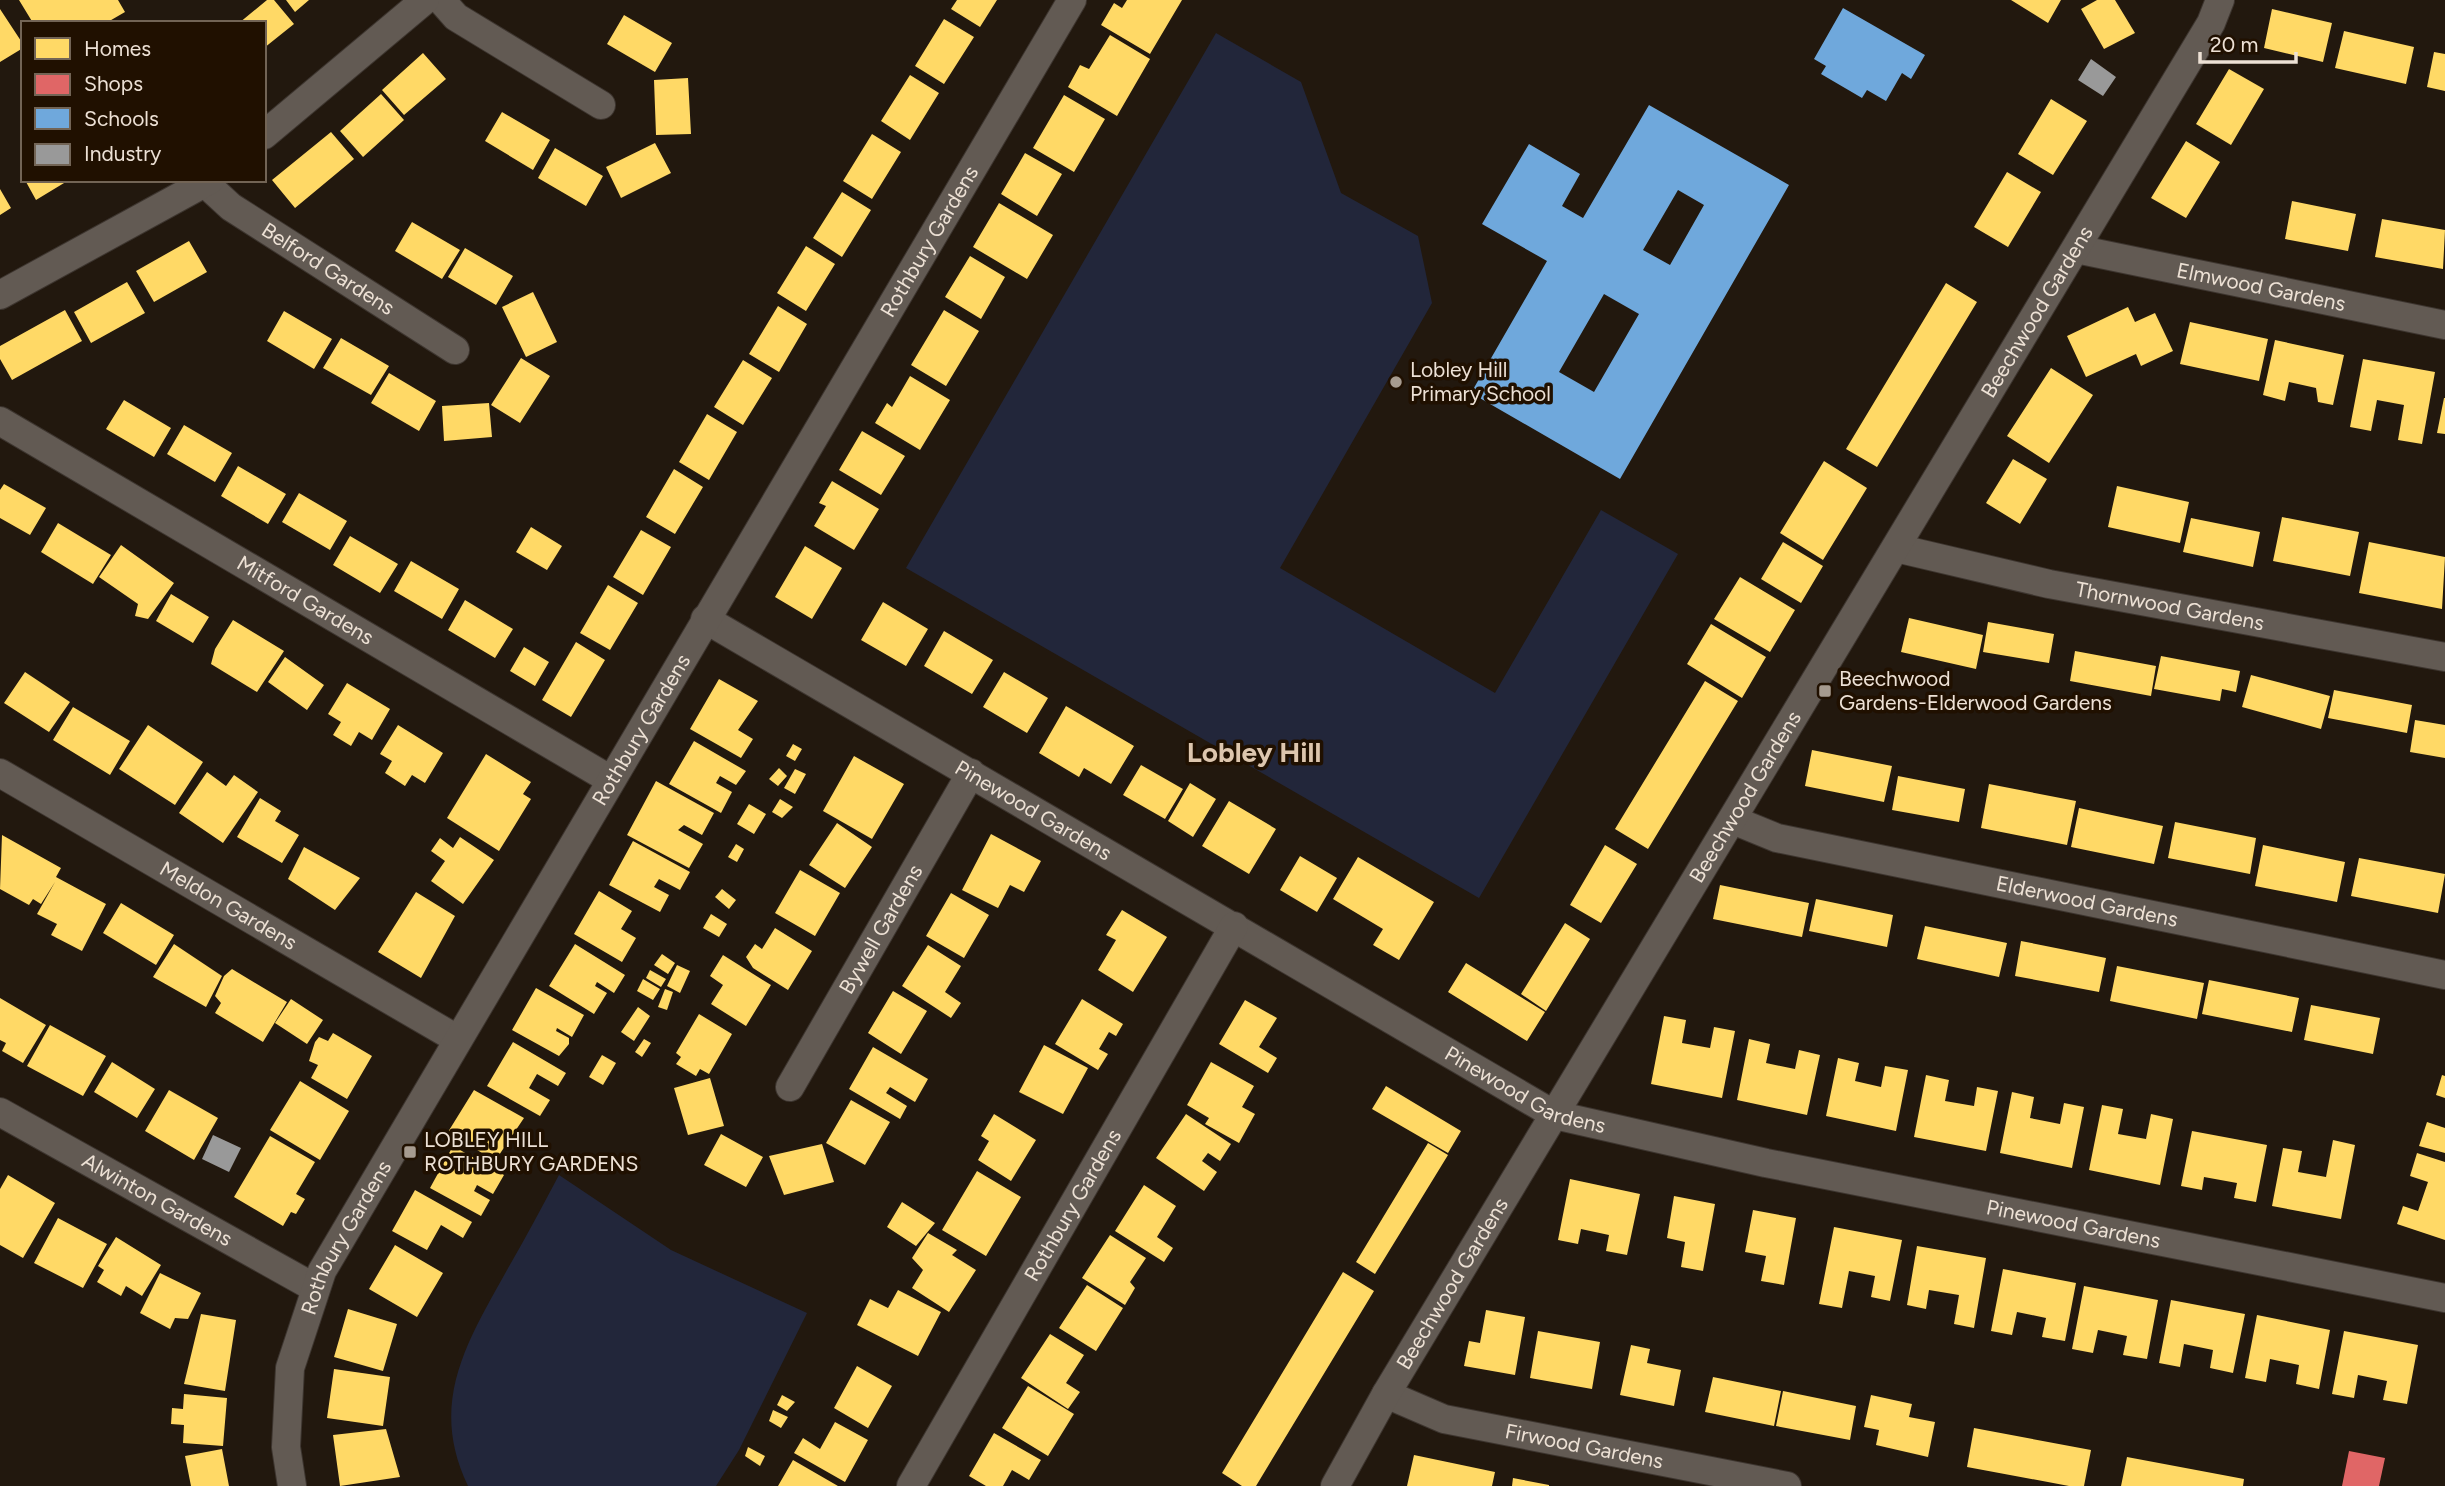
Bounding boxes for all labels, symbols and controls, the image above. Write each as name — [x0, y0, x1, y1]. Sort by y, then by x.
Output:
legend — [21, 21, 266, 182]
scale bar — [2200, 21, 2296, 65]
text: 20 m — [2210, 32, 2258, 57]
text: Homes — [84, 36, 151, 61]
text: Shops — [84, 71, 143, 96]
text: Schools — [84, 106, 159, 131]
text: Industry — [84, 141, 161, 166]
street label: Rothbury Gardens — [875, 161, 983, 322]
street label: Belford Gardens — [257, 217, 399, 320]
street label: Beechwood Gardens — [1975, 221, 2098, 402]
street label: Elmwood Gardens — [2174, 257, 2348, 316]
place label: Lobley Hill Primary School — [1410, 357, 1551, 406]
marker: Lobley Hill Primary School — [1388, 374, 1404, 390]
street label: Mitford Gardens — [233, 550, 378, 650]
street label: Thornwood Gardens — [2074, 576, 2266, 635]
street label: Rothbury Gardens — [587, 649, 695, 810]
place label: Beechwood Gardens-Elderwood Gardens — [1839, 666, 2112, 715]
marker: Beechwood Gardens-Elderwood Gardens — [1817, 683, 1833, 699]
street label: Beechwood Gardens — [1684, 706, 1806, 887]
district label: Lobley Hill — [1187, 735, 1321, 769]
street label: Pinewood Gardens — [951, 755, 1116, 866]
street label: Meldon Gardens — [155, 856, 301, 955]
street label: Bywell Gardens — [833, 860, 928, 998]
street label: Elderwood Gardens — [1994, 870, 2180, 932]
street label: Pinewood Gardens — [1440, 1040, 1608, 1138]
street label: Rothbury Gardens — [1019, 1125, 1126, 1286]
place label: LOBLEY HILL ROTHBURY GARDENS — [424, 1127, 639, 1176]
marker: LOBLEY HILL ROTHBURY GARDENS — [402, 1144, 418, 1160]
street label: Alwinton Gardens — [78, 1147, 237, 1251]
street label: Rothbury Gardens — [295, 1156, 396, 1318]
street label: Beechwood Gardens — [1391, 1193, 1513, 1374]
street label: Pinewood Gardens — [1984, 1194, 2163, 1253]
street label: Firwood Gardens — [1503, 1418, 1665, 1474]

